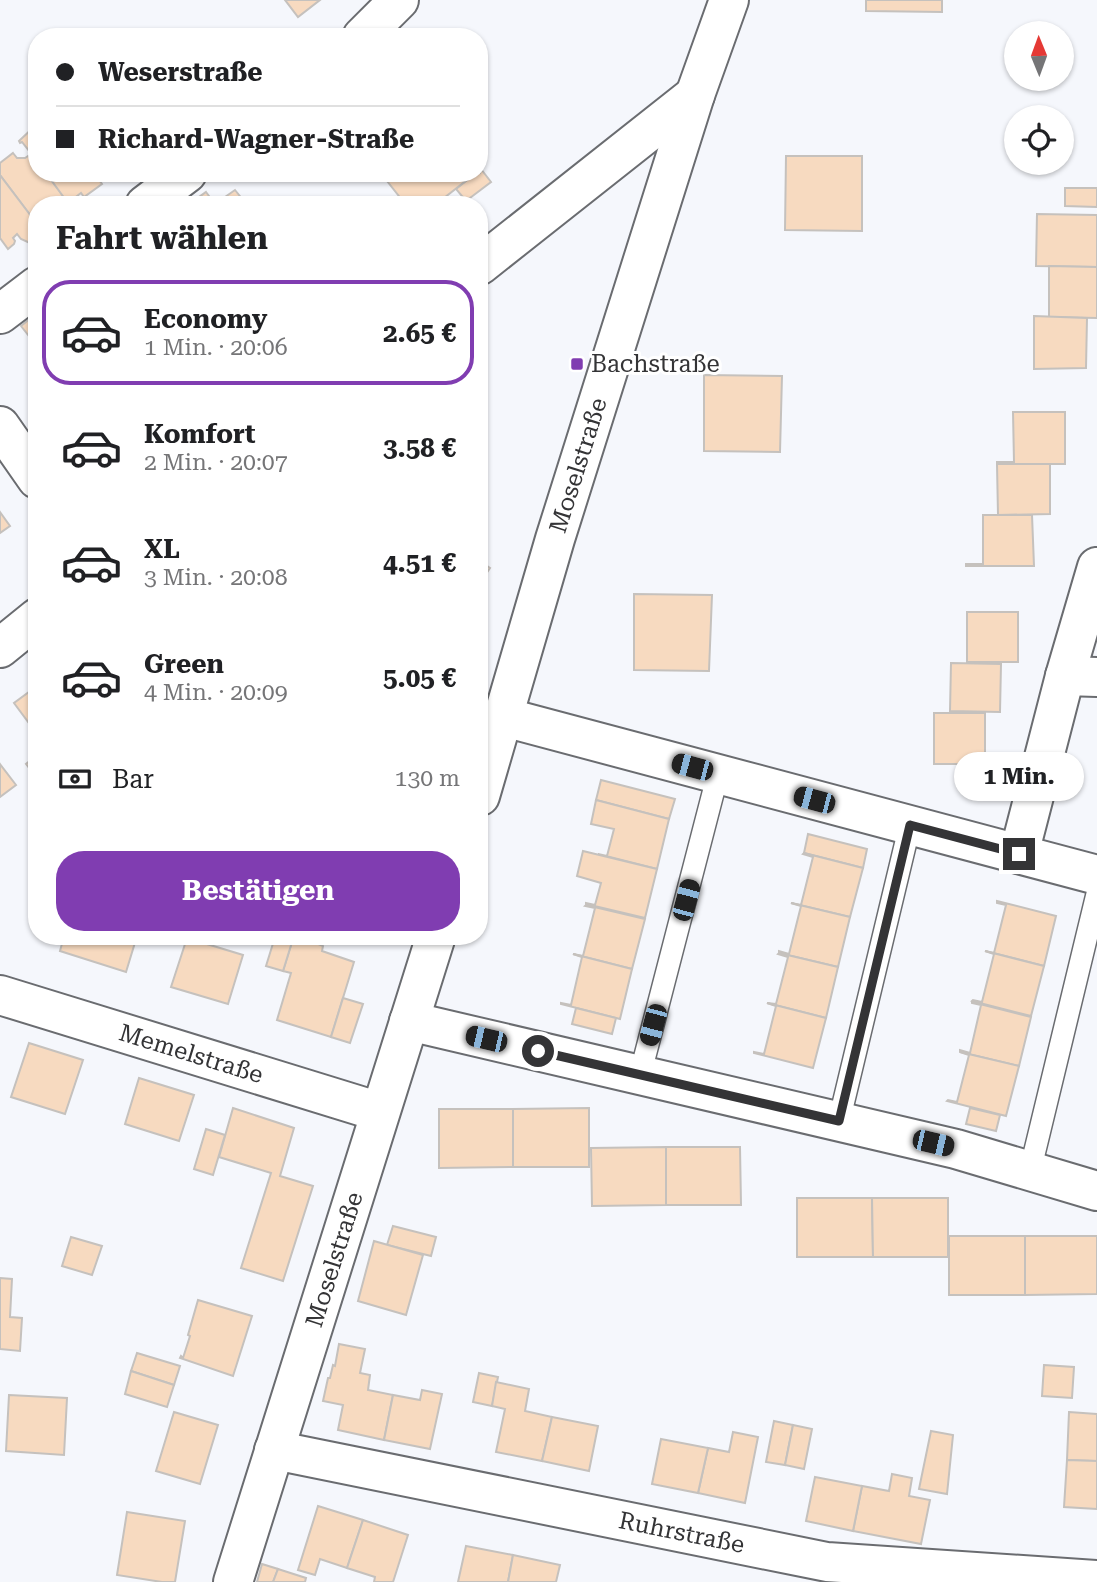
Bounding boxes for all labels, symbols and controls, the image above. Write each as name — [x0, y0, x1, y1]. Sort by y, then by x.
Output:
north arrow — [1004, 21, 1074, 91]
map controls — [1004, 21, 1074, 175]
text: Weserstraße — [98, 57, 263, 87]
button: locate — [1004, 105, 1074, 175]
text: Richard-Wagner-Straße — [98, 124, 414, 154]
text: Fahrt wählen — [56, 219, 268, 257]
icon: car — [60, 301, 123, 364]
text: Economy — [144, 304, 267, 334]
text: 2.65 € — [383, 318, 456, 348]
text: 1 Min. · 20:06 — [144, 334, 288, 361]
place label: Bachstraße — [591, 350, 720, 378]
marker: Bachstraße — [569, 356, 585, 372]
street label: Moselstraße — [544, 394, 613, 536]
icon: car — [60, 416, 123, 479]
text: Komfort — [144, 419, 256, 449]
text: 3.58 € — [383, 433, 456, 463]
text: 2 Min. · 20:07 — [144, 449, 288, 476]
icon: car — [60, 531, 123, 594]
text: XL — [144, 534, 180, 564]
text: 4.51 € — [383, 548, 456, 578]
text: 3 Min. · 20:08 — [144, 564, 288, 591]
icon: car — [60, 646, 123, 709]
text: Green — [144, 649, 224, 679]
text: 5.05 € — [383, 663, 456, 693]
text: 4 Min. · 20:09 — [144, 679, 288, 706]
car — [669, 751, 716, 783]
callout: 1 Min. — [954, 752, 1084, 802]
icon: cash — [56, 760, 94, 798]
text: 1 Min. — [983, 763, 1055, 790]
text: Bar — [112, 764, 154, 794]
text: 130 m — [395, 765, 460, 792]
car — [791, 784, 838, 816]
route end — [1003, 838, 1035, 870]
button: Bestätigen — [56, 851, 460, 931]
car — [671, 877, 702, 923]
car — [638, 1002, 669, 1048]
street label: Memelstraße — [116, 1019, 267, 1089]
car — [464, 1024, 509, 1054]
route start — [522, 1035, 554, 1067]
car — [911, 1128, 956, 1158]
street label: Moselstraße — [300, 1188, 369, 1331]
street label: Ruhrstraße — [616, 1506, 747, 1559]

